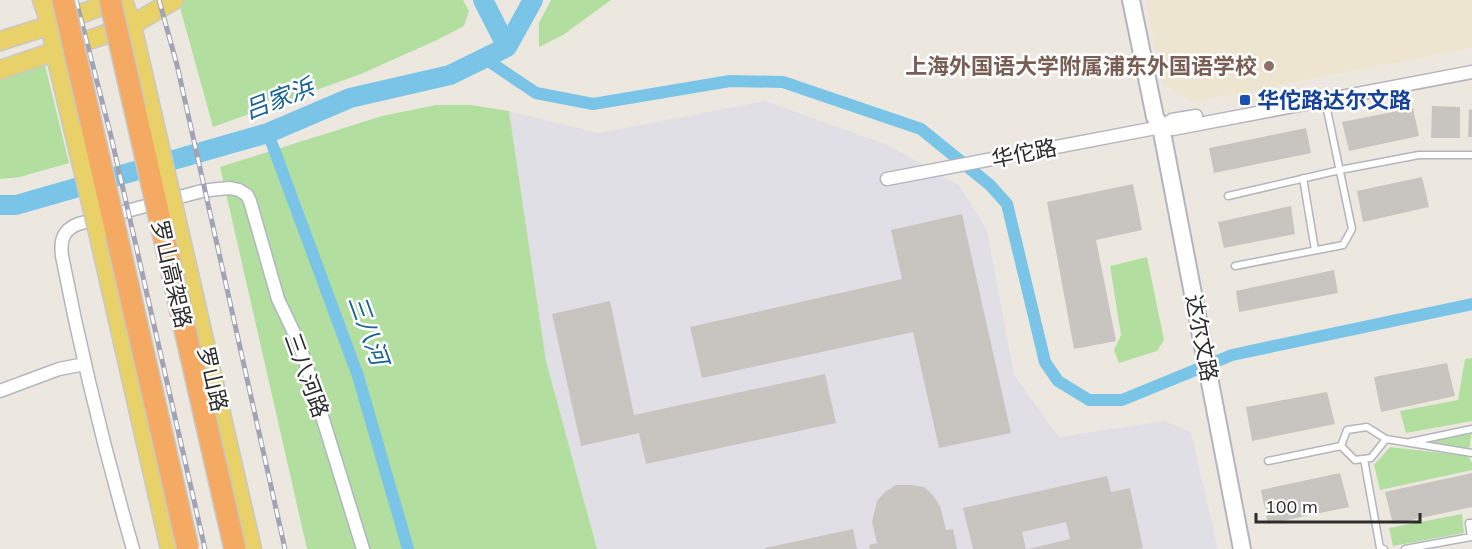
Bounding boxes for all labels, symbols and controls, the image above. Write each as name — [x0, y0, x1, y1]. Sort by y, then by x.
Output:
place label: 上海外国语大学附属浦东外国语学校 — [905, 52, 1257, 80]
marker: 上海外国语大学附属浦东外国语学校 — [1262, 59, 1276, 73]
water label: 吕家浜 — [240, 70, 319, 125]
place label: 华佗路达尔文路 — [1257, 86, 1411, 114]
marker: 华佗路达尔文路 — [1238, 93, 1252, 107]
street label: 华佗路 — [989, 133, 1059, 173]
street label: 罗山高架路 — [146, 217, 198, 331]
water label: 三八河 — [343, 291, 397, 372]
street label: 达尔文路 — [1180, 292, 1224, 384]
street label: 三八河路 — [279, 329, 335, 421]
street label: 罗山路 — [192, 344, 234, 414]
scale bar — [1256, 486, 1420, 524]
text: 100 m — [1265, 495, 1318, 518]

